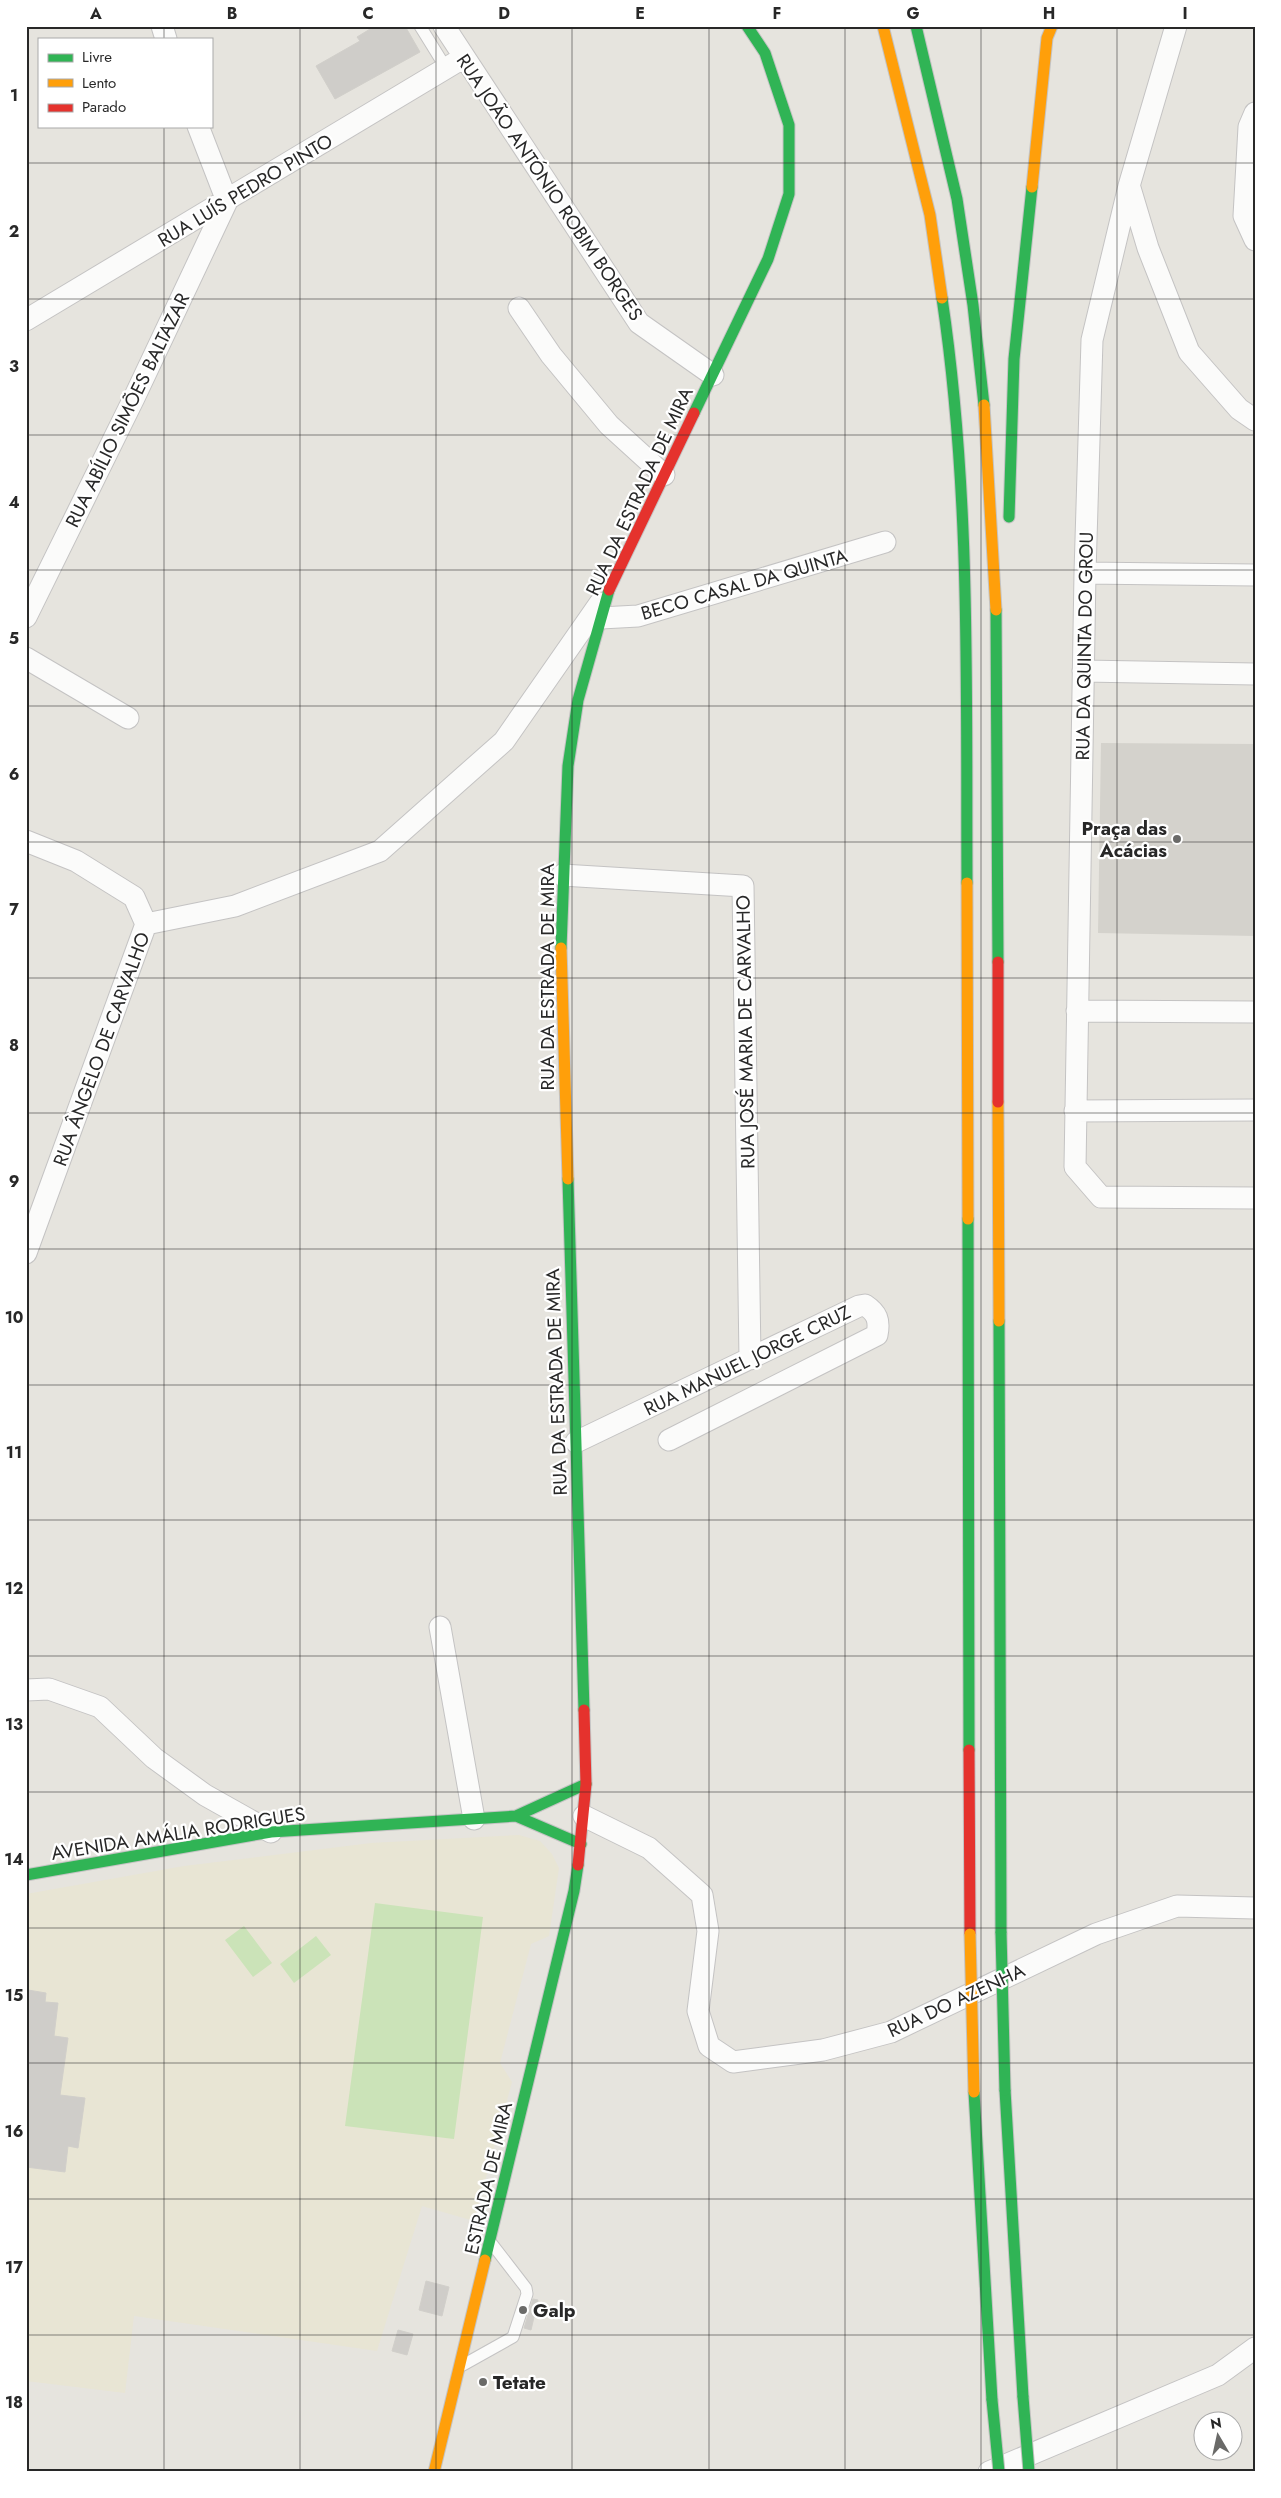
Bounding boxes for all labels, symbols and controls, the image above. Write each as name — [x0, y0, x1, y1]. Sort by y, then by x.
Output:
text: A — [89, 2, 102, 25]
text: B — [227, 2, 237, 25]
text: C — [362, 2, 374, 25]
text: D — [498, 2, 510, 25]
text: E — [635, 2, 645, 25]
text: F — [773, 2, 781, 25]
text: G — [906, 2, 920, 25]
text: H — [1043, 2, 1055, 25]
text: I — [1182, 2, 1188, 25]
legend — [38, 38, 212, 128]
text: Livre — [82, 46, 112, 68]
street label: RUA JOÃO ANTÓNIO ROBIM BORGES — [450, 49, 649, 326]
text: Lento — [82, 72, 116, 94]
text: 1 — [10, 84, 18, 107]
text: Parado — [82, 96, 126, 118]
street label: RUA LUÍS PEDRO PINTO — [153, 127, 338, 253]
text: 2 — [9, 220, 19, 243]
street label: RUA ABÍLIO SIMÕES BALTAZAR — [59, 288, 196, 532]
text: 3 — [9, 355, 19, 378]
street label: RUA DA ESTRADA DE MIRA — [579, 382, 700, 600]
text: 4 — [8, 491, 20, 514]
street label: RUA DA QUINTA DO GROU — [1069, 531, 1100, 761]
street label: BECO CASAL DA QUINTA — [638, 542, 851, 627]
text: 5 — [9, 627, 19, 650]
text: 6 — [9, 763, 19, 786]
place label: Praça das Acácias — [1082, 815, 1167, 864]
marker: Praça das Acácias — [1171, 833, 1183, 845]
street label: RUA DA ESTRADA DE MIRA — [534, 863, 561, 1091]
street label: RUA JOSÉ MARIA DE CARVALHO — [730, 895, 761, 1169]
text: 7 — [9, 898, 19, 921]
street label: RUA ÂNGELO DE CARVALHO — [47, 928, 156, 1170]
text: 8 — [9, 1034, 19, 1057]
text: 9 — [9, 1170, 19, 1193]
street label: RUA DA ESTRADA DE MIRA — [539, 1268, 574, 1496]
street label: RUA MANUEL JORGE CRUZ — [639, 1299, 855, 1422]
text: 10 — [5, 1306, 23, 1329]
text: 11 — [6, 1441, 22, 1464]
text: 12 — [5, 1577, 23, 1600]
text: 13 — [5, 1713, 23, 1736]
street label: AVENIDA AMÁLIA RODRIGUES — [49, 1800, 307, 1867]
text: 14 — [4, 1848, 24, 1871]
street label: RUA DO AZENHA — [883, 1957, 1030, 2044]
text: 15 — [5, 1984, 23, 2007]
street label: ESTRADA DE MIRA — [458, 2099, 519, 2257]
text: 16 — [5, 2120, 23, 2143]
text: 17 — [5, 2256, 23, 2279]
place label: Galp — [533, 2297, 576, 2324]
marker: Galp — [517, 2304, 529, 2316]
place label: Tetate — [493, 2369, 546, 2396]
marker: Tetate — [477, 2376, 489, 2388]
text: 18 — [5, 2391, 23, 2414]
north arrow — [1194, 2410, 1244, 2460]
text: N — [1209, 2412, 1223, 2434]

